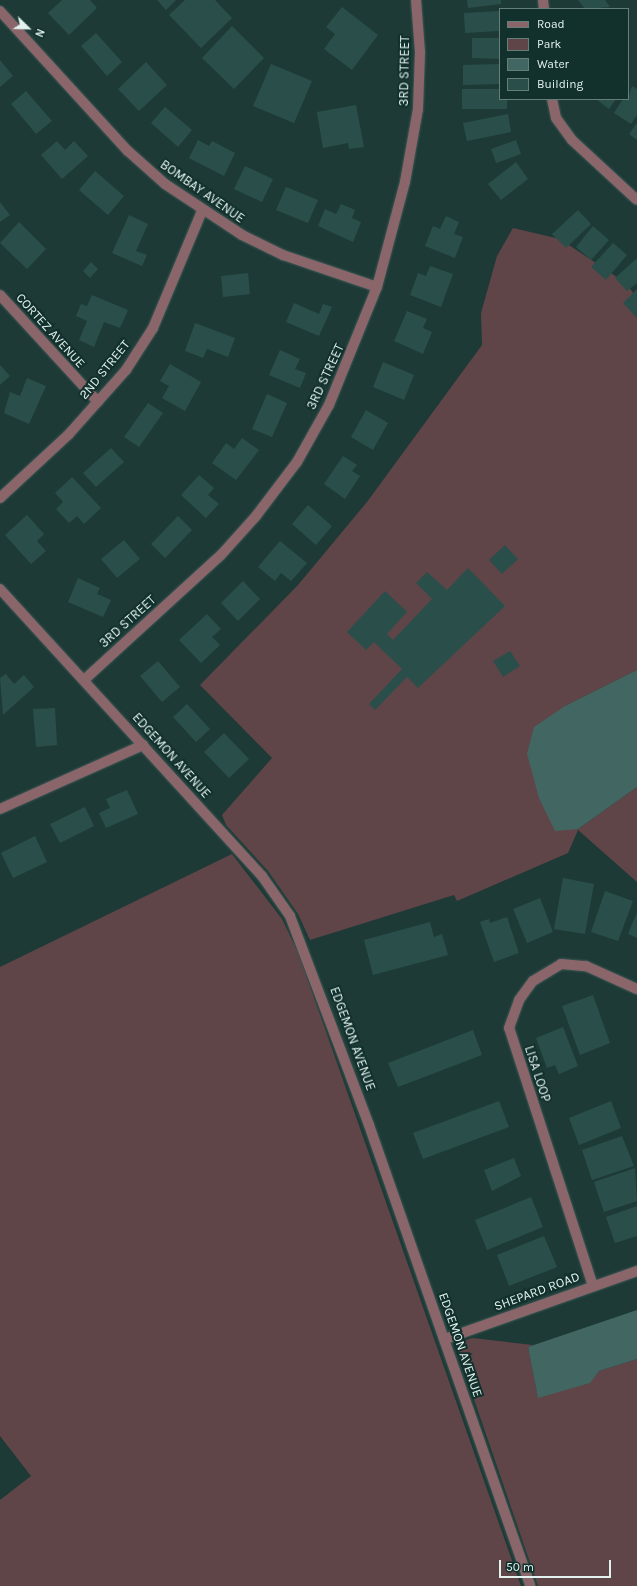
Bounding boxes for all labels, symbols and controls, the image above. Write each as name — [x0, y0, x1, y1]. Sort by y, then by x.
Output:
north arrow — [8, 8, 48, 48]
legend — [499, 8, 629, 100]
text: Road — [537, 17, 565, 31]
text: N — [32, 27, 47, 39]
street label: 3RD STREET — [397, 35, 413, 107]
text: Park — [537, 37, 561, 51]
text: Water — [537, 57, 569, 71]
text: Building — [537, 77, 583, 91]
street label: BOMBAY AVENUE — [157, 157, 247, 227]
street label: CORTEZ AVENUE — [12, 290, 88, 372]
street label: 2ND STREET — [76, 337, 134, 403]
street label: 3RD STREET — [304, 342, 348, 412]
street label: 3RD STREET — [96, 593, 160, 651]
street label: EDGEMON AVENUE — [129, 710, 213, 802]
street label: EDGEMON AVENUE — [326, 985, 378, 1093]
street label: LISA LOOP — [521, 1044, 553, 1104]
street label: SHEPARD ROAD — [492, 1269, 582, 1315]
street label: EDGEMON AVENUE — [435, 1291, 485, 1399]
scale bar — [501, 1552, 613, 1578]
text: 50 m — [506, 1560, 534, 1574]

